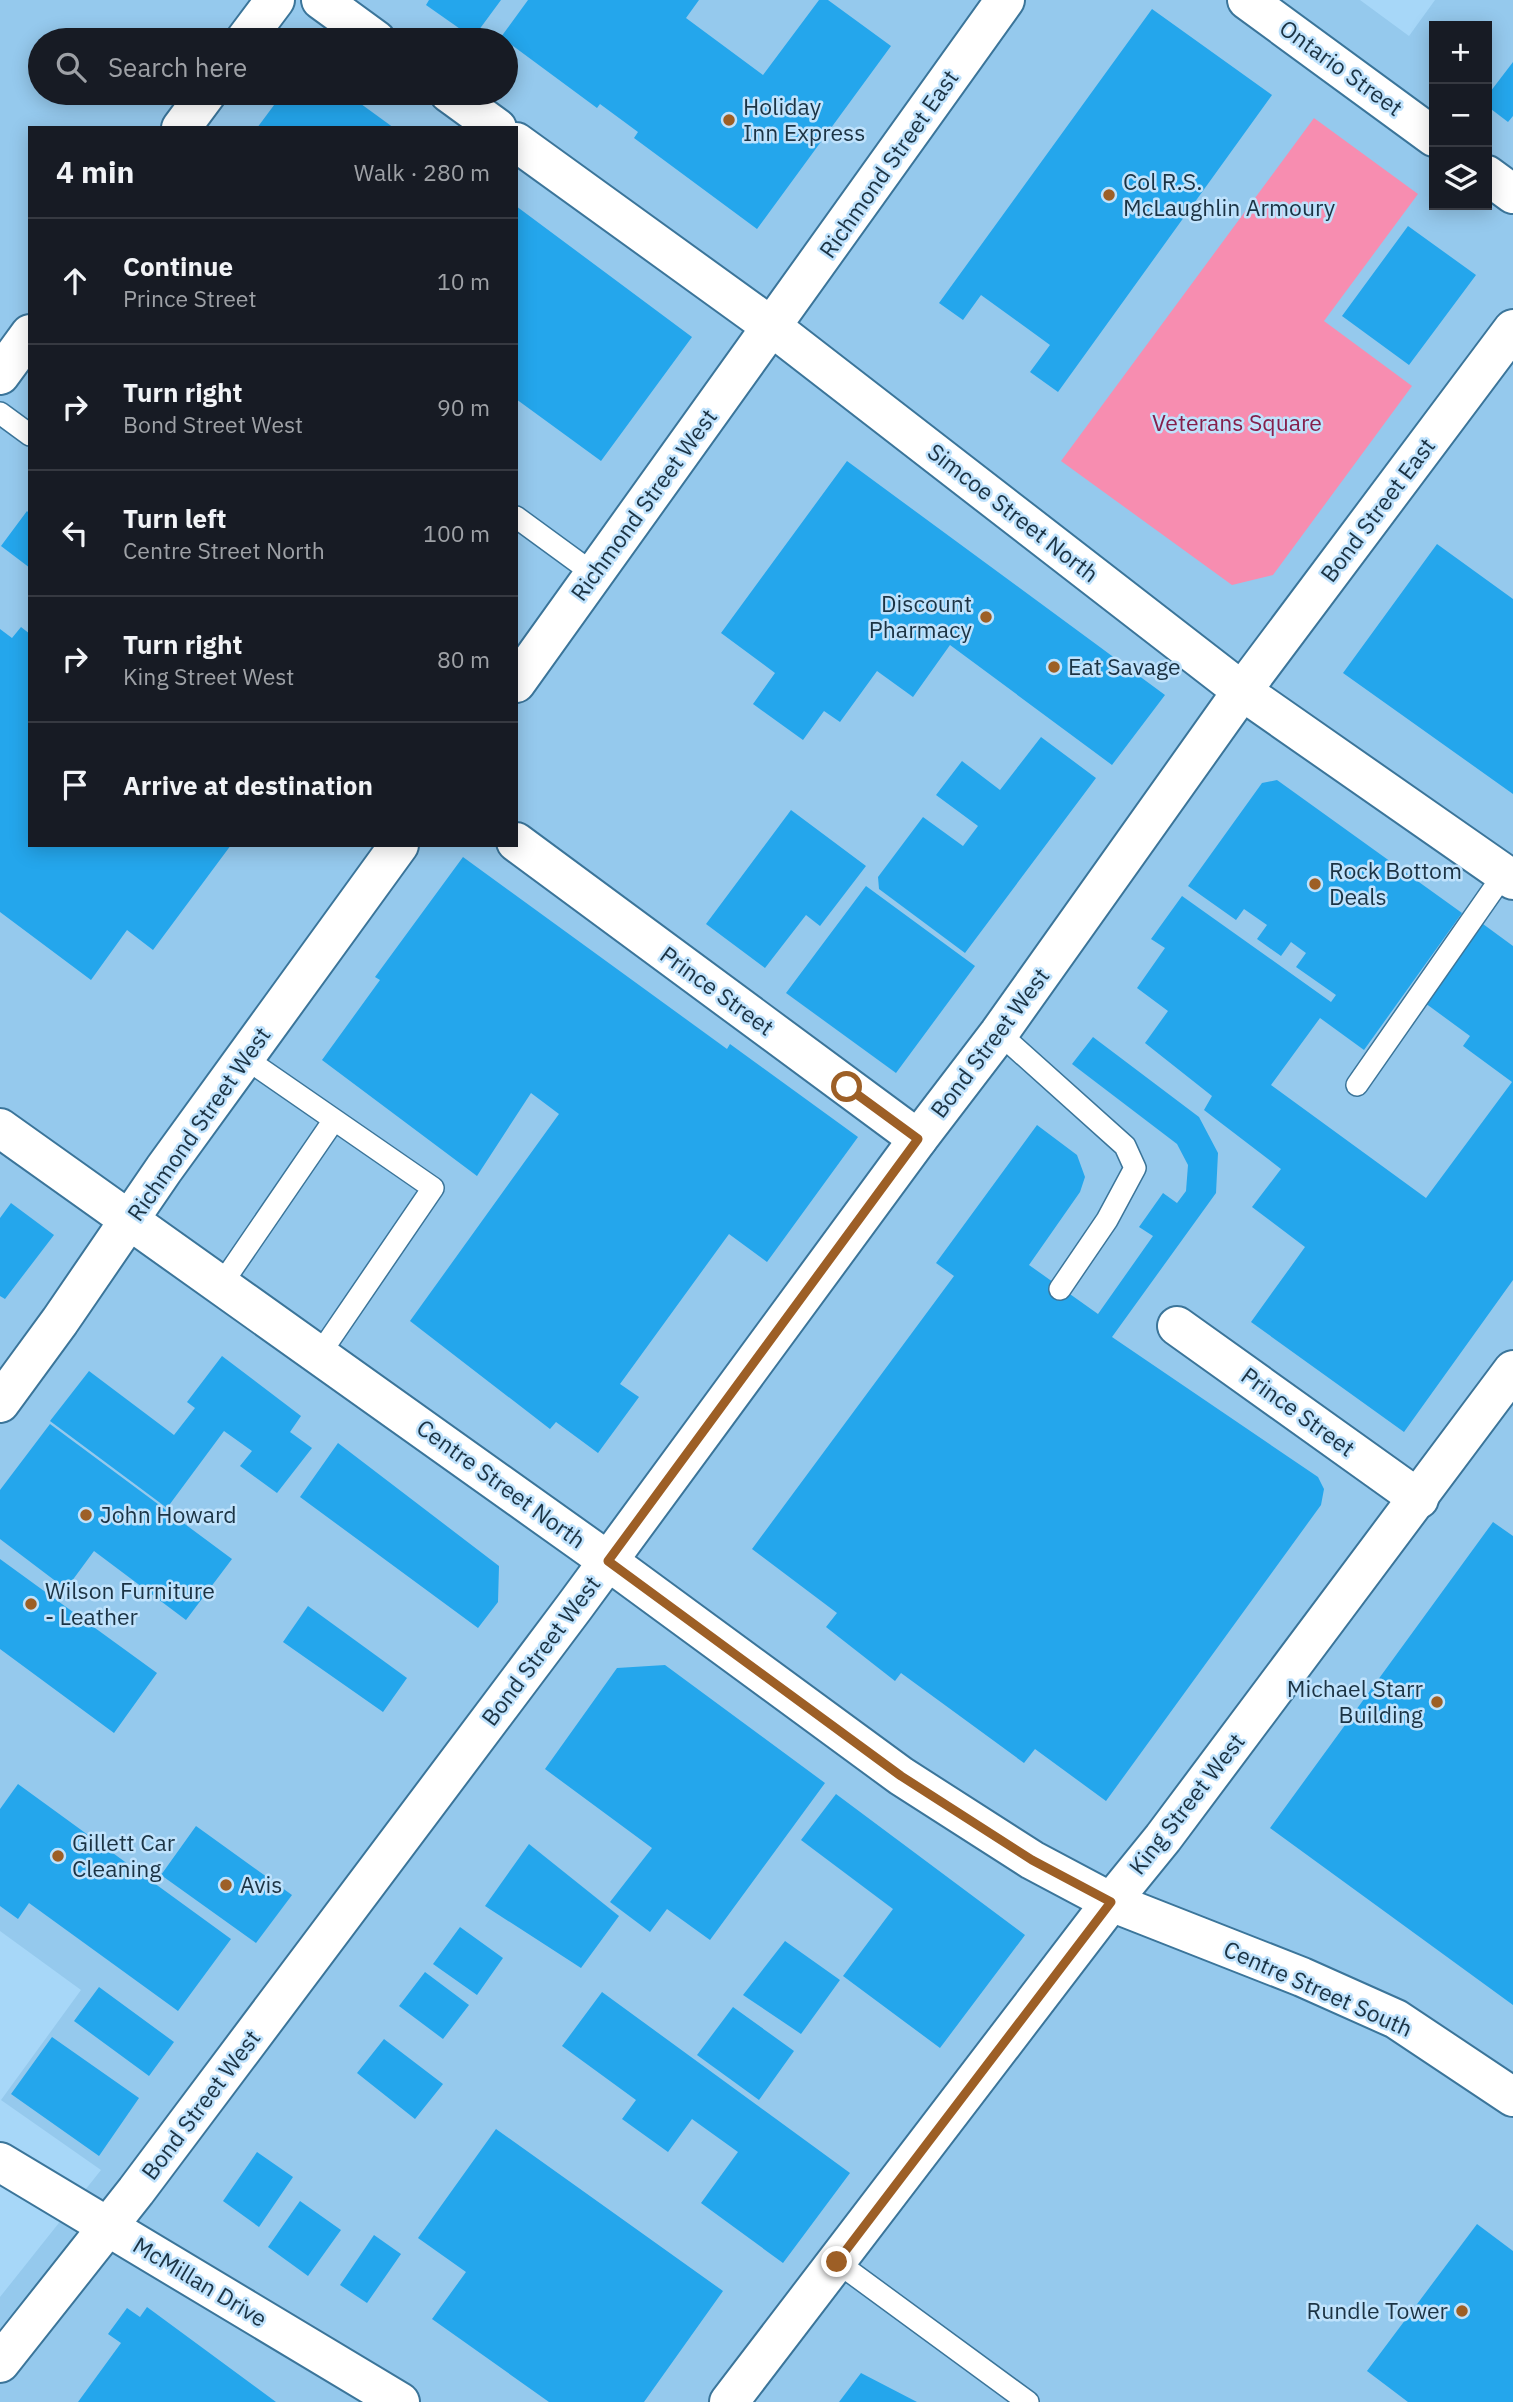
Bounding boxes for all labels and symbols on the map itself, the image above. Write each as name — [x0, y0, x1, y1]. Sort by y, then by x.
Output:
street label: Ontario Street — [1274, 12, 1409, 122]
street label: Richmond Street East — [812, 63, 964, 263]
place label: Holiday Inn Express — [743, 91, 865, 147]
marker: Holiday Inn Express — [721, 112, 737, 128]
place label: Col R.S. McLaughlin Armoury — [1123, 166, 1336, 222]
marker: Col R.S. McLaughlin Armoury — [1101, 187, 1117, 203]
street label: Richmond Street West — [563, 402, 723, 606]
park label: Veterans Square — [1152, 407, 1322, 437]
street label: Bond Street East — [1313, 431, 1441, 588]
street label: Simcoe Street North — [922, 436, 1105, 588]
place label: Discount Pharmacy — [869, 588, 973, 644]
marker: Discount Pharmacy — [978, 609, 994, 625]
place label: Eat Savage — [1068, 651, 1181, 681]
marker: Eat Savage — [1046, 659, 1062, 675]
place label: Rock Bottom Deals — [1329, 855, 1462, 911]
marker: Rock Bottom Deals — [1307, 876, 1323, 892]
street label: Prince Street — [655, 939, 780, 1042]
street label: Bond Street West — [923, 961, 1055, 1123]
street label: Richmond Street West — [120, 1020, 277, 1226]
route start — [831, 1071, 862, 1102]
street label: Prince Street — [1236, 1360, 1361, 1463]
street label: Centre Street North — [411, 1412, 592, 1555]
place label: John Howard — [100, 1499, 237, 1529]
marker: John Howard — [78, 1507, 94, 1523]
street label: Bond Street West — [474, 1569, 606, 1731]
place label: Wilson Furniture - Leather — [45, 1575, 215, 1631]
marker: Wilson Furniture - Leather — [23, 1596, 39, 1612]
place label: Michael Starr Building — [1287, 1673, 1424, 1729]
marker: Michael Starr Building — [1429, 1694, 1445, 1710]
street label: King Street West — [1122, 1727, 1251, 1880]
place label: Gillett Car Cleaning — [72, 1827, 176, 1883]
marker: Gillett Car Cleaning — [50, 1848, 66, 1864]
place label: Avis — [240, 1869, 283, 1899]
marker: Avis — [218, 1877, 234, 1893]
street label: Centre Street South — [1219, 1933, 1417, 2043]
street label: Bond Street West — [134, 2023, 266, 2185]
street label: McMillan Drive — [128, 2229, 273, 2333]
route end — [821, 2246, 852, 2277]
place label: Rundle Tower — [1306, 2295, 1449, 2325]
marker: Rundle Tower — [1454, 2303, 1470, 2319]

